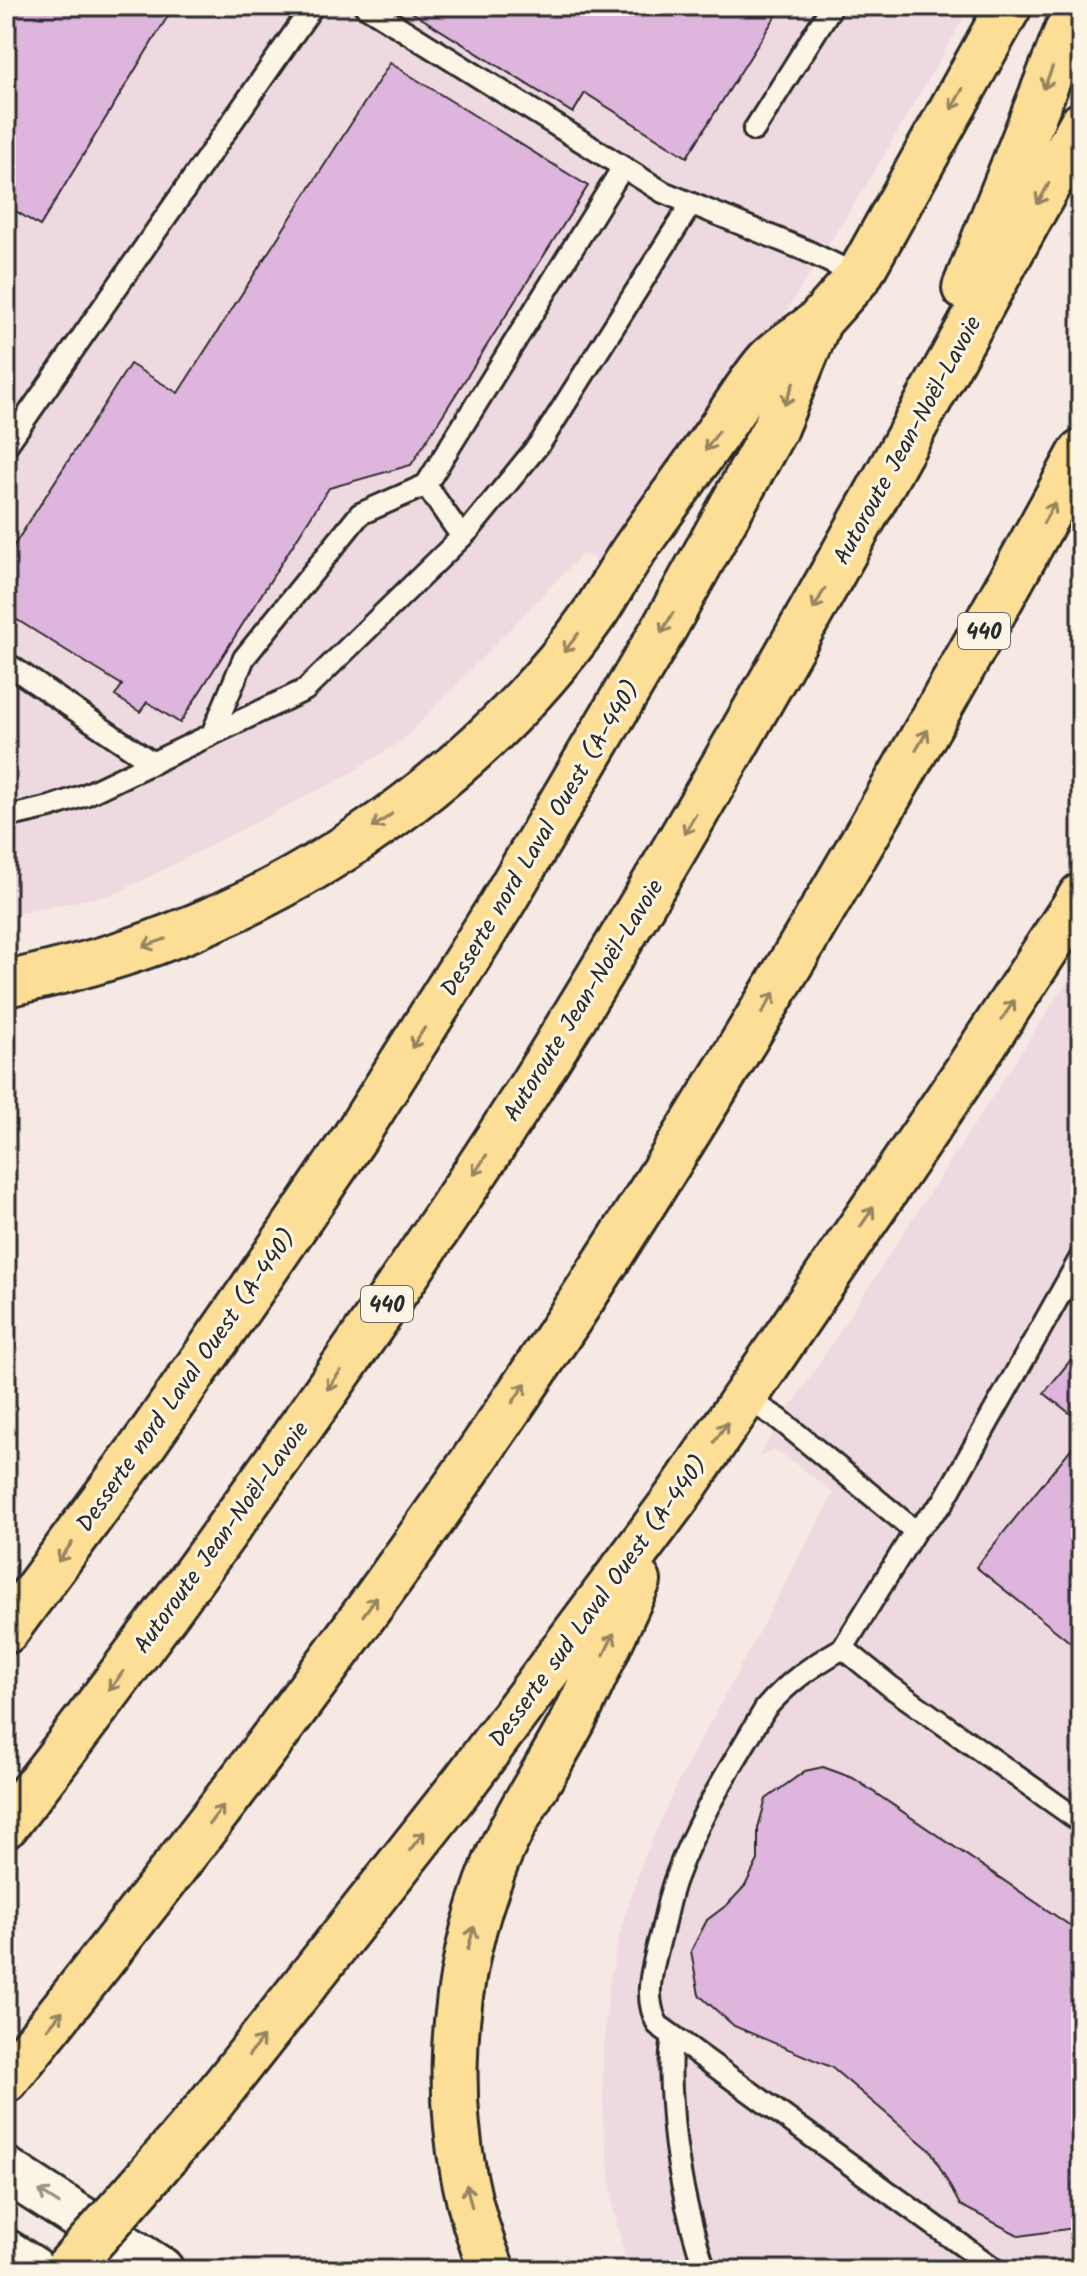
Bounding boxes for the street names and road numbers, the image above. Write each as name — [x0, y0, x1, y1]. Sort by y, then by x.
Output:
street label: Autoroute Jean-Noël-Lavoie — [823, 309, 993, 573]
road number: 440 — [958, 613, 1010, 649]
street label: Desserte nord Laval Ouest (A-440) — [431, 673, 652, 1005]
street label: Autoroute Jean-Noël-Lavoie — [494, 872, 675, 1130]
street label: Desserte nord Laval Ouest (A-440) — [67, 1221, 307, 1541]
road number: 440 — [361, 1286, 413, 1322]
street label: Autoroute Jean-Noël-Lavoie — [124, 1413, 320, 1663]
street label: Desserte sud Laval Ouest (A-440) — [479, 1447, 719, 1756]

